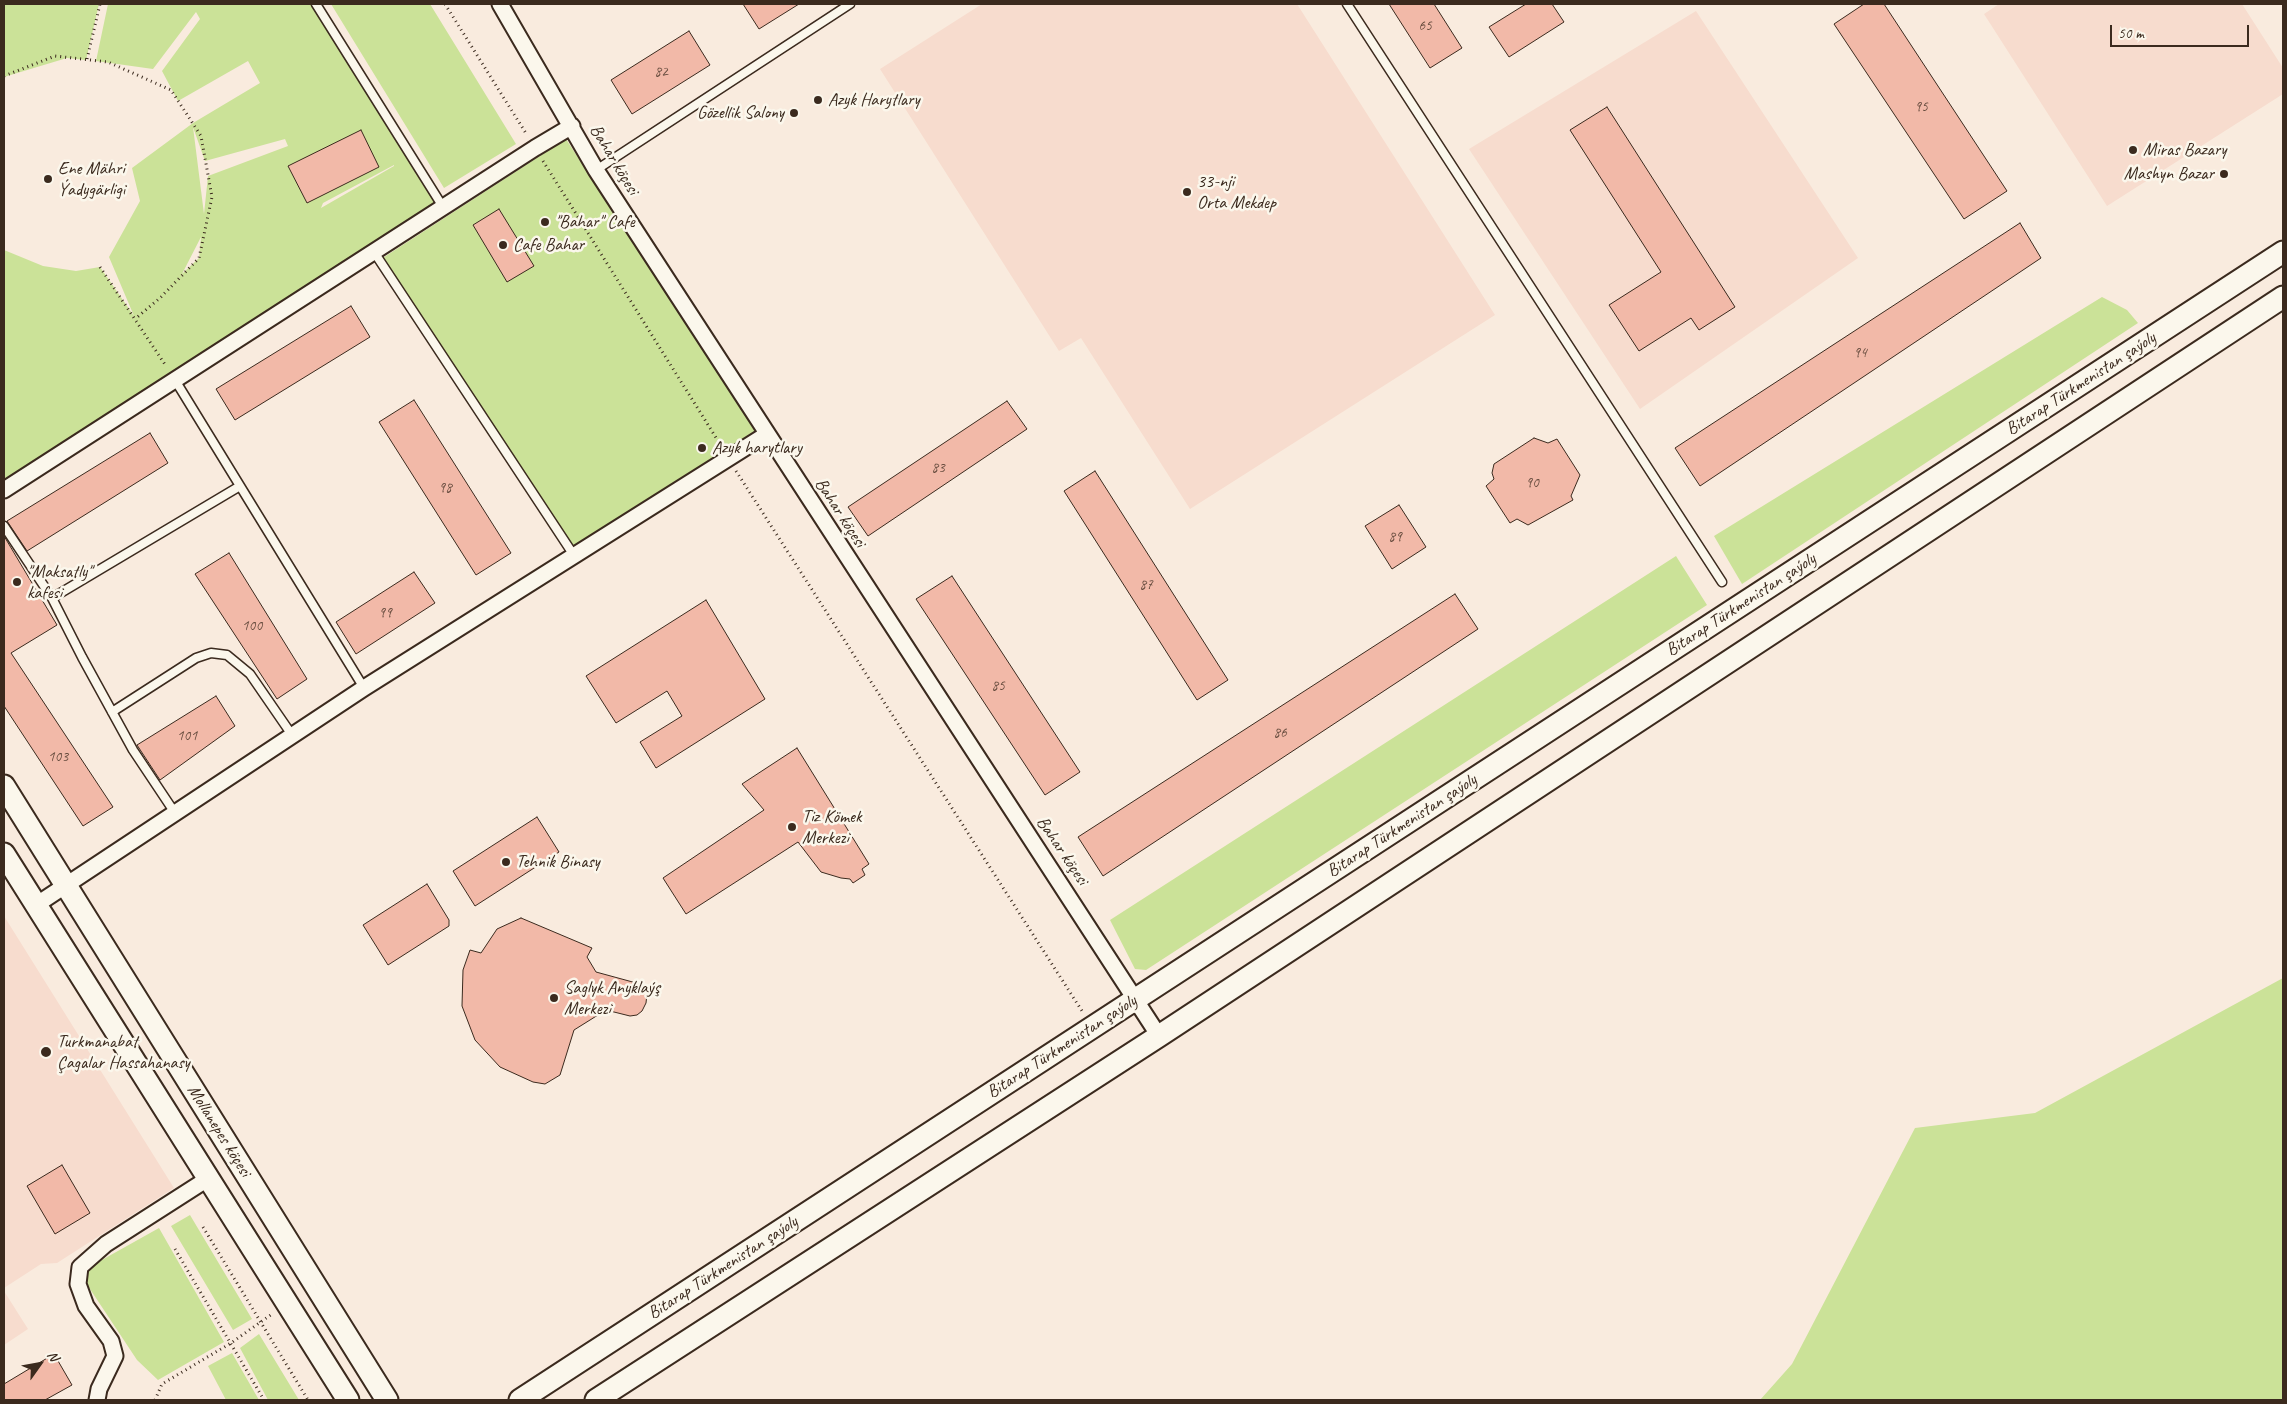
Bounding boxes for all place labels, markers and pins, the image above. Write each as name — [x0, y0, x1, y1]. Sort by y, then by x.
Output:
place label: Azyk Harytlary — [828, 89, 920, 111]
marker: Azyk Harytlary — [812, 94, 824, 106]
place label: Gözellik Salony — [697, 102, 784, 124]
marker: Gözellik Salony — [788, 107, 800, 119]
place label: Miras Bazary — [2143, 139, 2226, 161]
marker: Miras Bazary — [2127, 144, 2139, 156]
place label: Ene Mähri Ýadygärligi — [58, 158, 125, 200]
place label: Mashyn Bazar — [2124, 163, 2214, 185]
marker: Mashyn Bazar — [2218, 168, 2230, 180]
place label: 33-nji Orta Mekdep — [1197, 171, 1276, 213]
marker: Ene Mähri Ýadygärligi — [42, 173, 54, 185]
marker: 33-nji Orta Mekdep — [1181, 186, 1193, 198]
place label: "Bahar" Cafe — [555, 211, 635, 233]
marker: "Bahar" Cafe — [539, 216, 551, 228]
place label: Cafe Bahar — [513, 234, 584, 256]
marker: Cafe Bahar — [497, 239, 509, 251]
place label: Azyk harytlary — [712, 437, 802, 459]
marker: Azyk harytlary — [696, 442, 708, 454]
place label: "Maksatly" kafesi — [27, 561, 91, 604]
marker: "Maksatly" kafesi — [11, 576, 23, 588]
place label: Tiz Kömek Merkezi — [802, 806, 861, 849]
marker: Tiz Kömek Merkezi — [786, 821, 798, 833]
place label: Tehnik Binasy — [516, 851, 600, 873]
marker: Tehnik Binasy — [500, 856, 512, 868]
place label: Saglyk Anyklaýş Merkezi — [564, 977, 660, 1020]
marker: Saglyk Anyklaýş Merkezi — [548, 992, 560, 1004]
place label: Turkmanabat Çagalar Hassahanasy — [57, 1031, 190, 1074]
marker: Turkmanabat Çagalar Hassahanasy — [39, 1045, 53, 1059]

